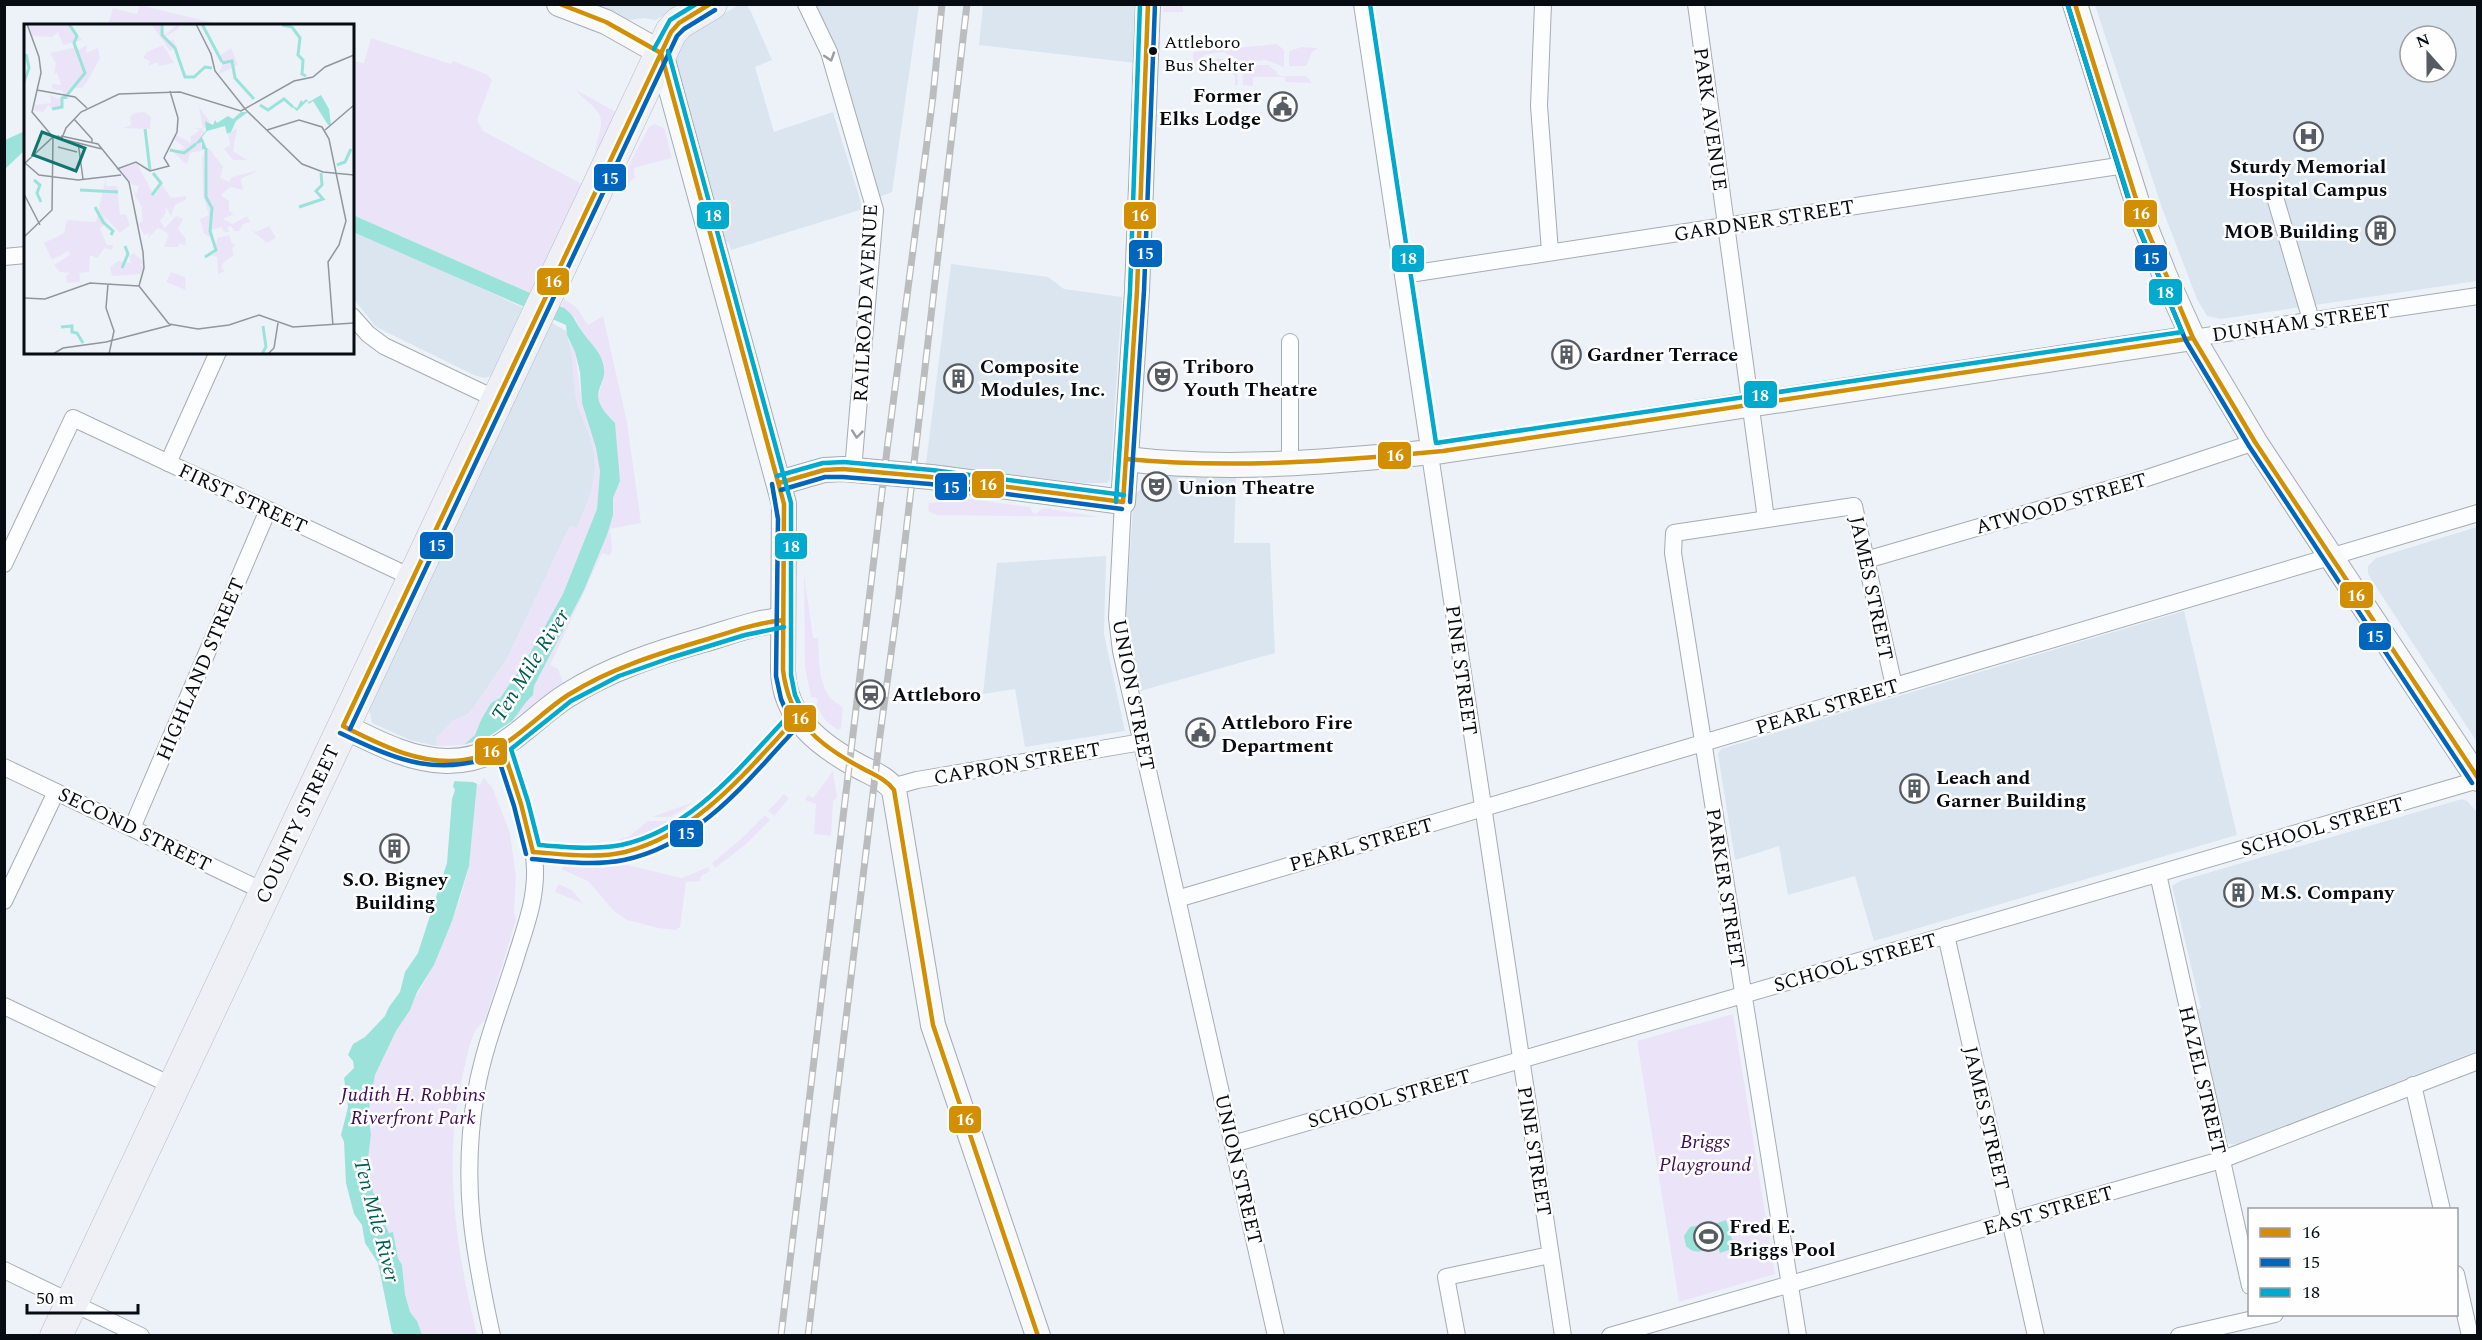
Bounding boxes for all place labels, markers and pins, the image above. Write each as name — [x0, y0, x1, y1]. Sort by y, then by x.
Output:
place label: Attleboro Bus Shelter — [1164, 29, 1255, 79]
marker: Attleboro Bus Shelter — [1147, 45, 1159, 57]
place label: Former Elks Lodge — [1159, 81, 1261, 134]
public building icon: Former Elks Lodge — [1266, 90, 1298, 122]
hospital icon: Sturdy Memorial Hospital Campus — [2292, 120, 2324, 152]
place label: Sturdy Memorial Hospital Campus — [2228, 152, 2388, 205]
building icon: MOB Building — [2364, 215, 2396, 247]
place label: MOB Building — [2224, 217, 2359, 247]
building icon: Gardner Terrace — [1550, 338, 1582, 370]
place label: Gardner Terrace — [1587, 340, 1738, 370]
place label: Composite Modules, Inc. — [980, 352, 1105, 405]
place label: Triboro Youth Theatre — [1183, 352, 1318, 405]
theatre icon: Triboro Youth Theatre — [1146, 361, 1178, 393]
building icon: Composite Modules, Inc. — [943, 362, 975, 394]
theatre icon: Union Theatre — [1141, 471, 1173, 503]
place label: Union Theatre — [1178, 473, 1315, 503]
station icon: Attleboro — [855, 678, 887, 710]
place label: Attleboro — [892, 680, 981, 710]
place label: Attleboro Fire Department — [1221, 708, 1353, 761]
public building icon: Attleboro Fire Department — [1184, 717, 1216, 749]
place label: Leach and Garner Building — [1936, 763, 2086, 816]
building icon: Leach and Garner Building — [1899, 772, 1931, 804]
building icon: S.O. Bigney Building — [379, 832, 411, 864]
place label: S.O. Bigney Building — [342, 865, 449, 918]
building icon: M.S. Company — [2223, 876, 2255, 908]
place label: M.S. Company — [2260, 878, 2396, 908]
place label: Fred E. Briggs Pool — [1729, 1212, 1836, 1265]
sports icon: Fred E. Briggs Pool — [1692, 1221, 1724, 1253]

